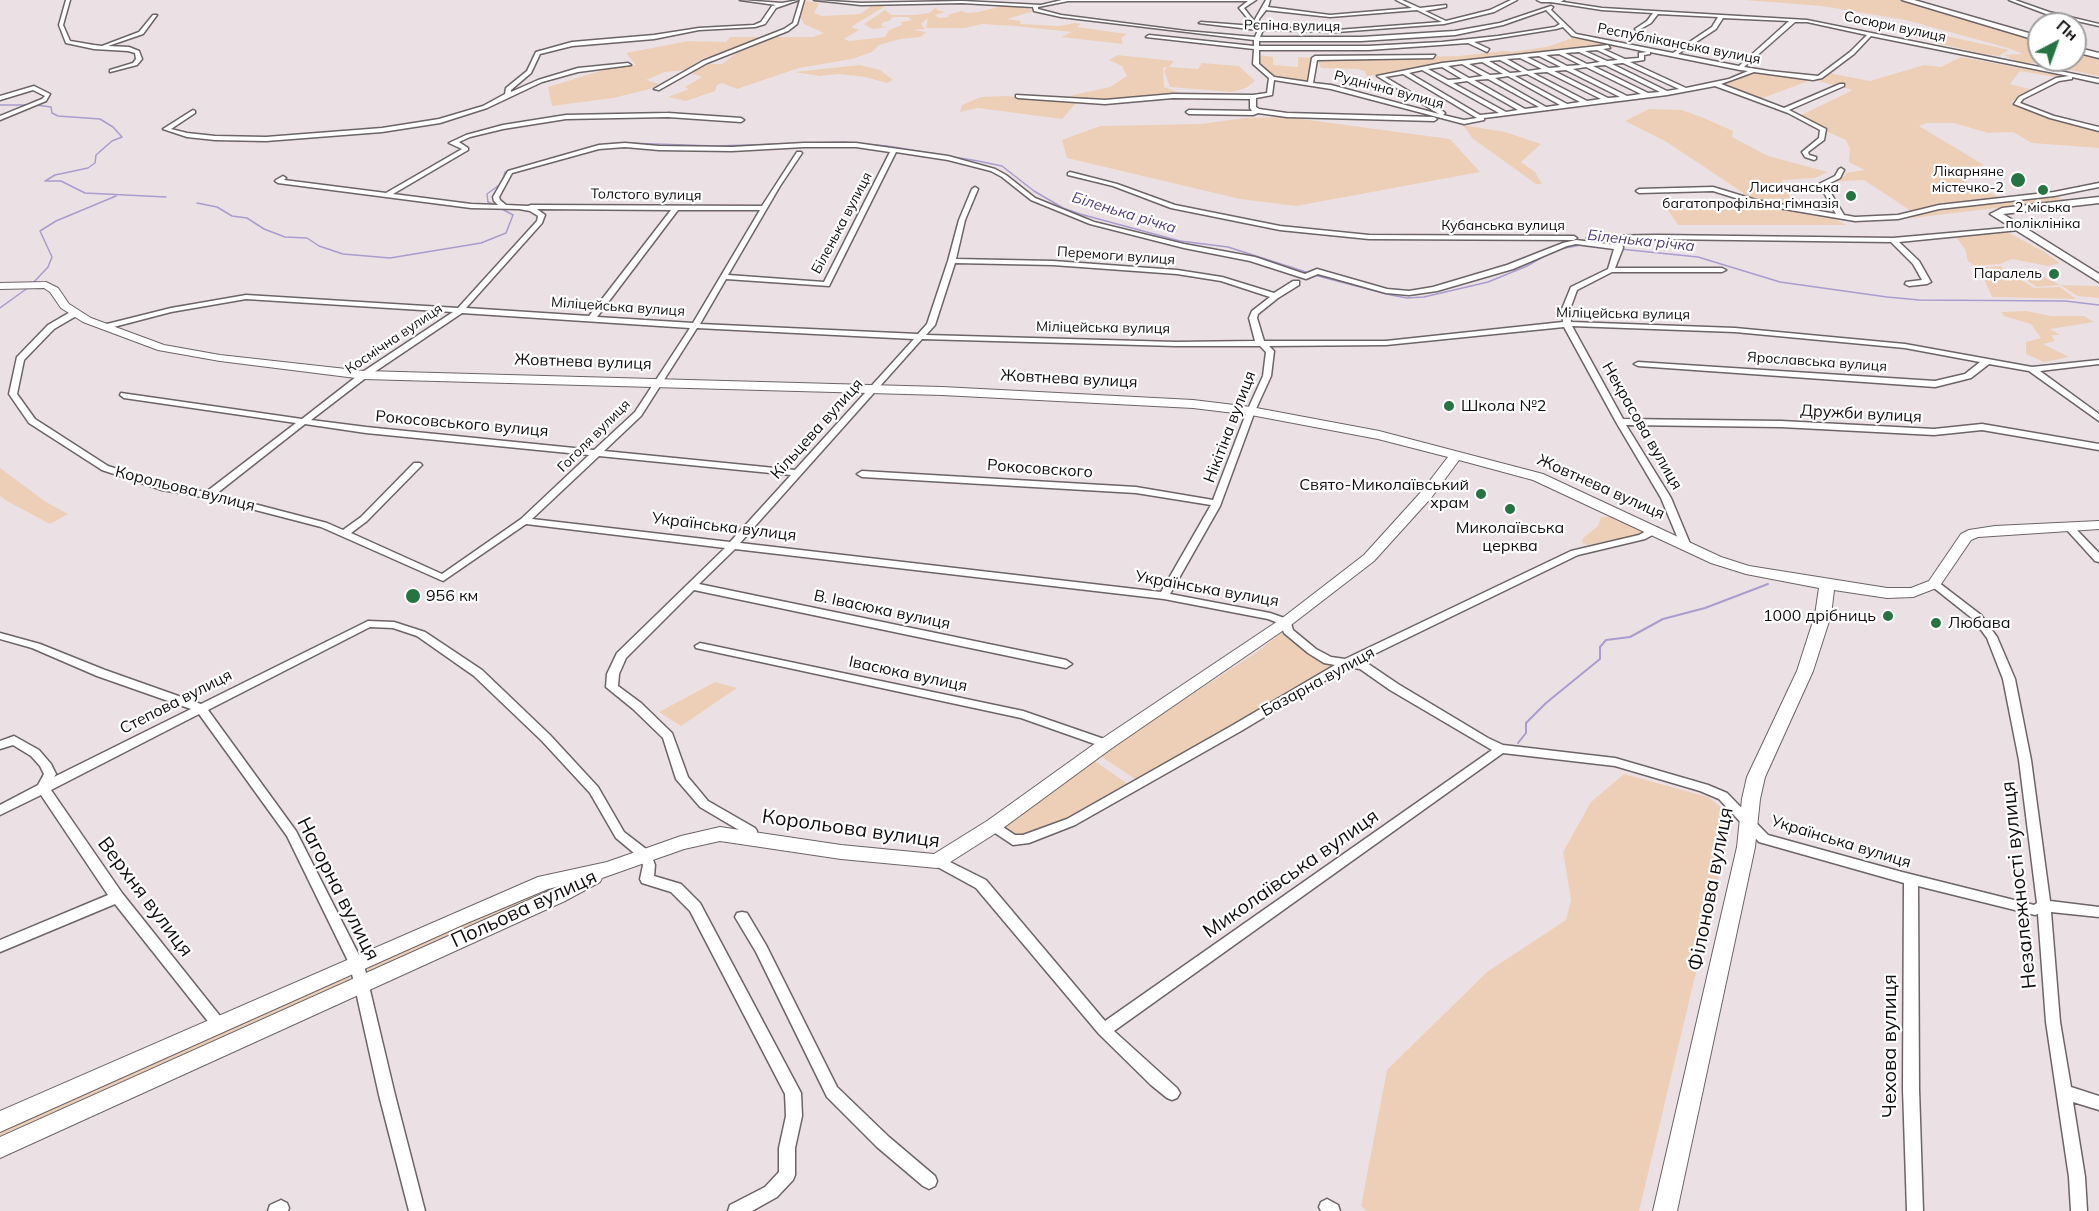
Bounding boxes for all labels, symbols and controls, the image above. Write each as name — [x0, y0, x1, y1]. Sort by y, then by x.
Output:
street label: Сосюри вулиця — [1842, 8, 1948, 46]
north arrow — [2027, 12, 2087, 72]
text: Пн — [2053, 15, 2082, 45]
street label: Рєпіна вулиця — [1244, 17, 1340, 35]
street label: Республіканська вулиця — [1596, 20, 1762, 68]
street label: Руднічна вулиця — [1332, 67, 1446, 113]
place label: Лікарняне містечко-2 — [1932, 164, 2004, 196]
street label: Біленька вулиця — [808, 169, 876, 277]
marker: Лікарняне містечко-2 — [2009, 171, 2027, 189]
place label: Лисичанська багатопрофільна гімназія — [1662, 180, 1839, 212]
marker: 2 міська поліклініка — [2036, 183, 2050, 197]
street label: Толстого вулиця — [590, 186, 702, 204]
water label: Біленька річка — [1070, 189, 1178, 237]
marker: Лисичанська багатопрофільна гімназія — [1844, 189, 1858, 203]
place label: 2 міська поліклініка — [2005, 200, 2081, 232]
street label: Кубанська вулиця — [1441, 218, 1565, 234]
water label: Біленька річка — [1586, 226, 1696, 256]
street label: Перемоги вулиця — [1056, 243, 1176, 269]
place label: Паралель — [1974, 266, 2042, 282]
marker: Паралель — [2047, 267, 2061, 281]
street label: Міліцейська вулиця — [551, 294, 685, 320]
street label: Космічна вулиця — [342, 300, 446, 378]
street label: Міліцейська вулиця — [1556, 304, 1690, 324]
street label: Міліцейська вулиця — [1036, 318, 1170, 338]
street label: Ярославська вулиця — [1746, 349, 1888, 375]
street label: Жовтнева вулиця — [514, 350, 652, 374]
street label: Некрасова вулиця — [1598, 359, 1686, 493]
street label: Жовтнева вулиця — [1000, 366, 1138, 392]
street label: Нікітіна вулиця — [1200, 368, 1260, 486]
street label: Кільцева вулиця — [767, 375, 867, 483]
street label: Гоголя вулиця — [554, 396, 634, 476]
place label: Школа №2 — [1461, 396, 1546, 416]
marker: Школа №2 — [1442, 399, 1456, 413]
street label: Дружби вулиця — [1800, 401, 1922, 427]
street label: Рокосовського вулиця — [375, 407, 549, 441]
street label: Жовтнева вулиця — [1534, 450, 1668, 524]
street label: Рокосовского — [986, 456, 1094, 482]
street label: Корольова вулиця — [113, 462, 257, 516]
place label: Свято-Миколаївський храм — [1299, 475, 1469, 513]
marker: Свято-Миколаївський храм — [1474, 487, 1488, 501]
marker: Миколаївська церква — [1503, 502, 1517, 516]
street label: Українська вулиця — [651, 509, 797, 545]
place label: Миколаївська церква — [1456, 518, 1564, 556]
street label: Українська вулиця — [1134, 567, 1280, 611]
place label: 956 км — [426, 586, 478, 606]
street label: В. Івасюка вулиця — [812, 586, 952, 634]
marker: 956 км — [404, 587, 422, 605]
place label: 1000 дрібниць — [1763, 606, 1876, 626]
marker: 1000 дрібниць — [1881, 609, 1895, 623]
place label: Любава — [1948, 613, 2011, 633]
marker: Любава — [1929, 616, 1943, 630]
street label: Базарна вулиця — [1258, 643, 1378, 721]
street label: Івасюка вулиця — [847, 652, 969, 696]
street label: Степова вулиця — [117, 665, 235, 739]
street label: Незалежності вулиця — [1996, 780, 2042, 990]
street label: Миколаївська вулиця — [1199, 804, 1383, 944]
street label: Корольова вулиця — [761, 805, 941, 853]
street label: Філонова вулиця — [1683, 805, 1739, 973]
street label: Українська вулиця — [1769, 812, 1913, 872]
street label: Нагорна вулиця — [291, 813, 385, 965]
street label: Верхня вулиця — [92, 832, 198, 962]
street label: Польова вулиця — [447, 865, 601, 953]
street label: Чехова вулиця — [1878, 974, 1902, 1118]

